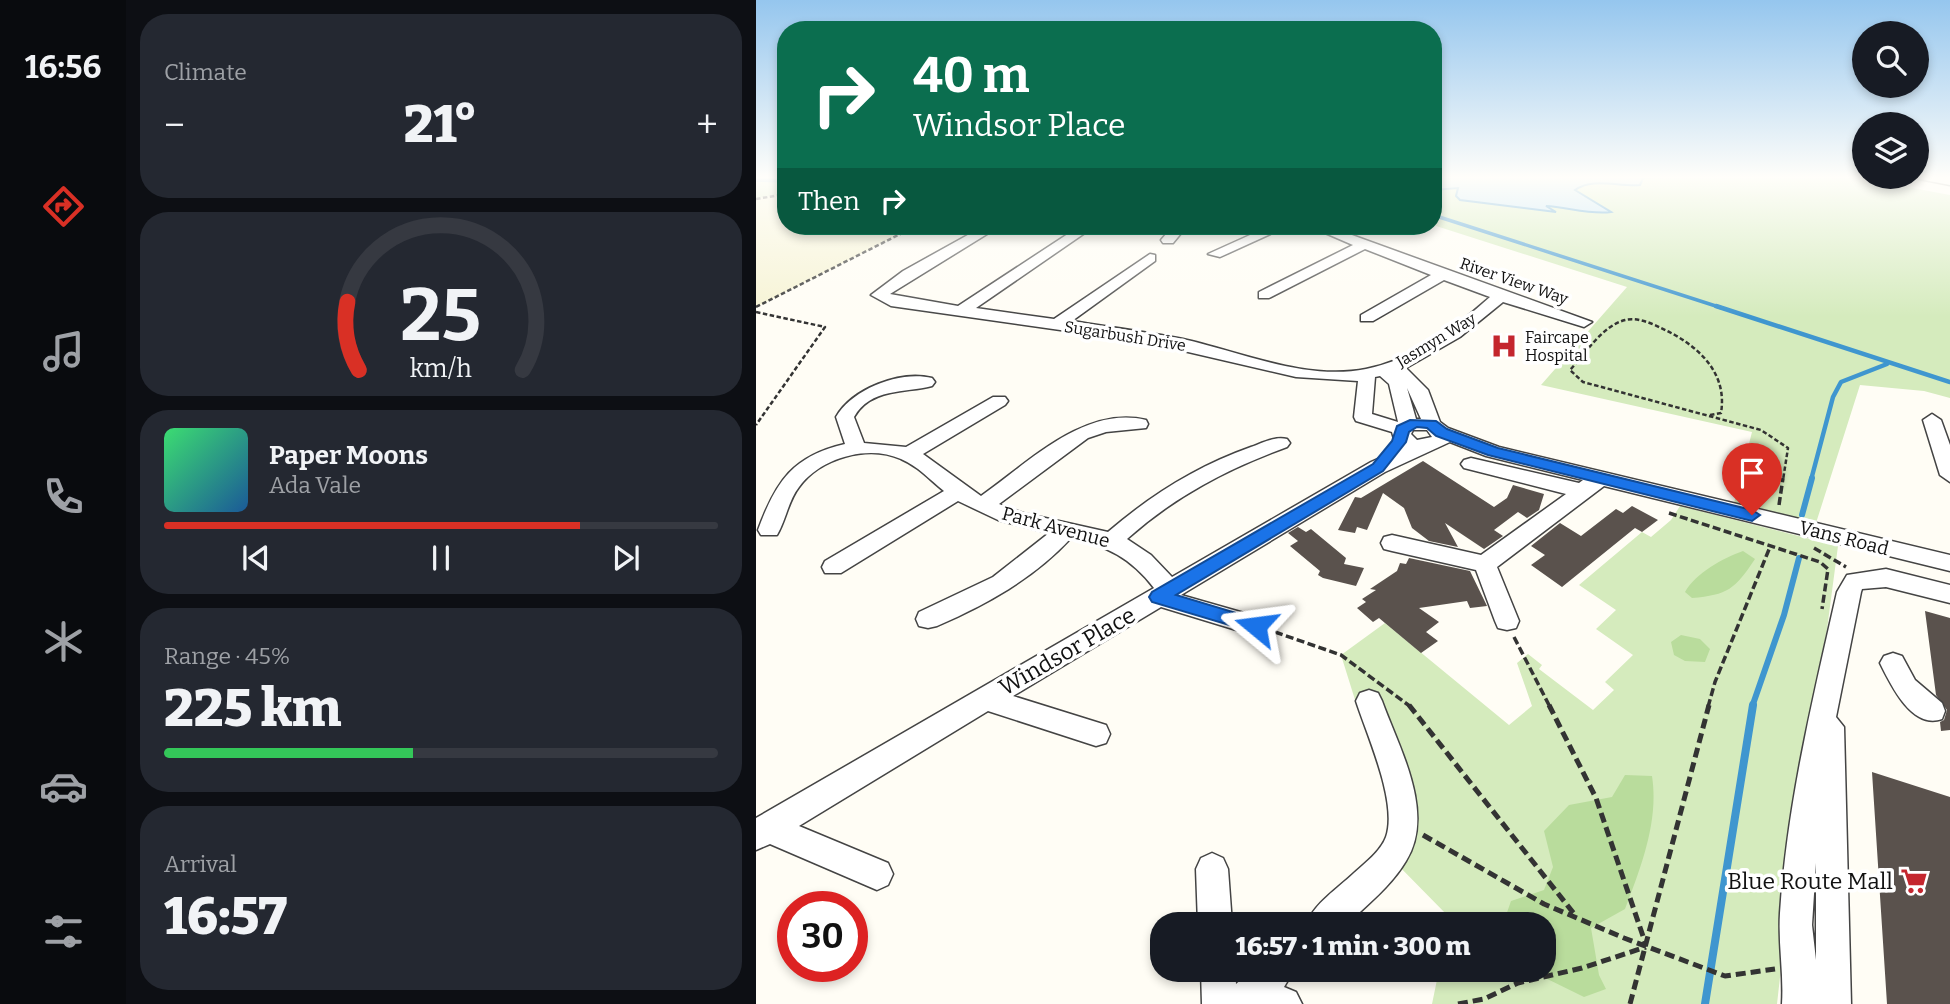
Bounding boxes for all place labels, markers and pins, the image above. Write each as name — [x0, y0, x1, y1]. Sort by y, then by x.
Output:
place label: Faircape Hospital — [1525, 328, 1589, 365]
hospital icon: Faircape Hospital — [1489, 331, 1519, 361]
pin — [1722, 443, 1782, 515]
supermarket icon: Blue Route Mall — [1899, 866, 1929, 896]
place label: Blue Route Mall — [1727, 867, 1893, 895]

